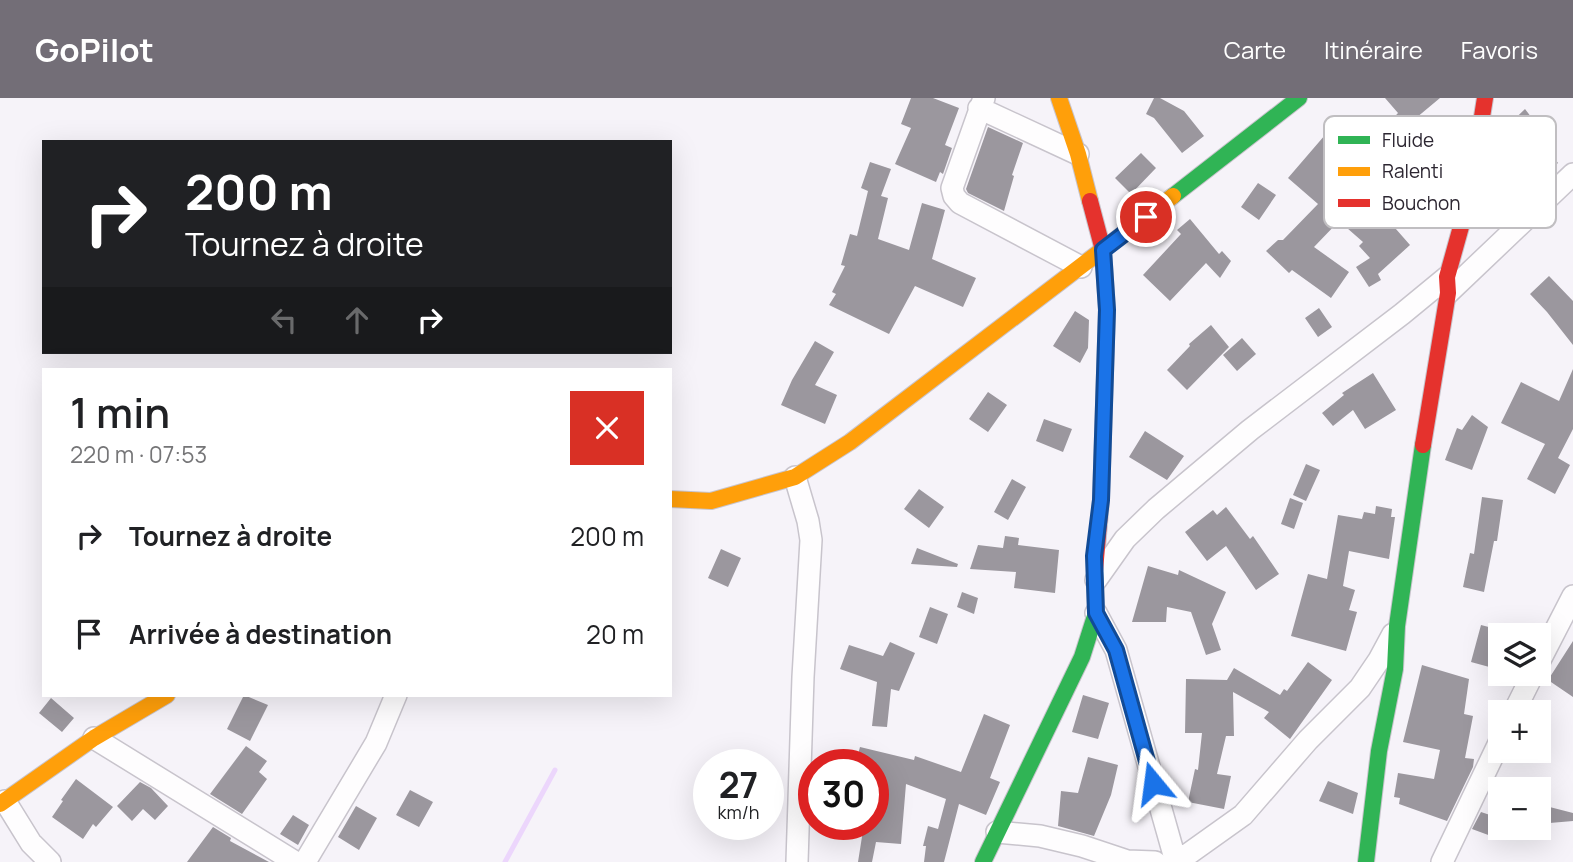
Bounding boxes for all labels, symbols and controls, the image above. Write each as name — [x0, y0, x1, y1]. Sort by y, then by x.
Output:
text: GoPilot — [35, 27, 154, 72]
text: Carte — [1224, 33, 1286, 66]
text: Itinéraire — [1324, 33, 1423, 66]
text: Favoris — [1461, 33, 1538, 66]
legend — [1324, 116, 1556, 228]
text: Fluide — [1382, 127, 1434, 153]
text: 200 m — [185, 158, 333, 225]
text: Ralenti — [1382, 158, 1443, 184]
icon: right — [70, 168, 161, 259]
pin — [1116, 187, 1176, 247]
text: Bouchon — [1382, 190, 1461, 216]
icon: arrive — [1127, 198, 1165, 236]
text: Tournez à droite — [185, 222, 424, 266]
icon: left — [265, 301, 303, 339]
icon: ahead — [338, 301, 376, 339]
icon: right — [411, 301, 449, 339]
text: 1 min — [70, 383, 170, 441]
button: close — [570, 391, 644, 465]
text: 220 m · 07:53 — [70, 438, 207, 470]
icon: right — [70, 517, 108, 555]
text: Tournez à droite — [129, 518, 332, 554]
text: 200 m — [570, 518, 644, 554]
icon: arrive — [70, 615, 108, 653]
text: Arrivée à destination — [129, 616, 392, 652]
text: 20 m — [586, 616, 644, 652]
map controls — [1488, 623, 1551, 840]
button: layers — [1488, 623, 1551, 686]
button: + — [1488, 700, 1551, 763]
position arrow — [1116, 746, 1190, 820]
speed limit sign: 30 — [798, 749, 889, 840]
text: 27 — [719, 761, 758, 809]
button: − — [1488, 777, 1551, 840]
text: km/h — [718, 800, 759, 824]

